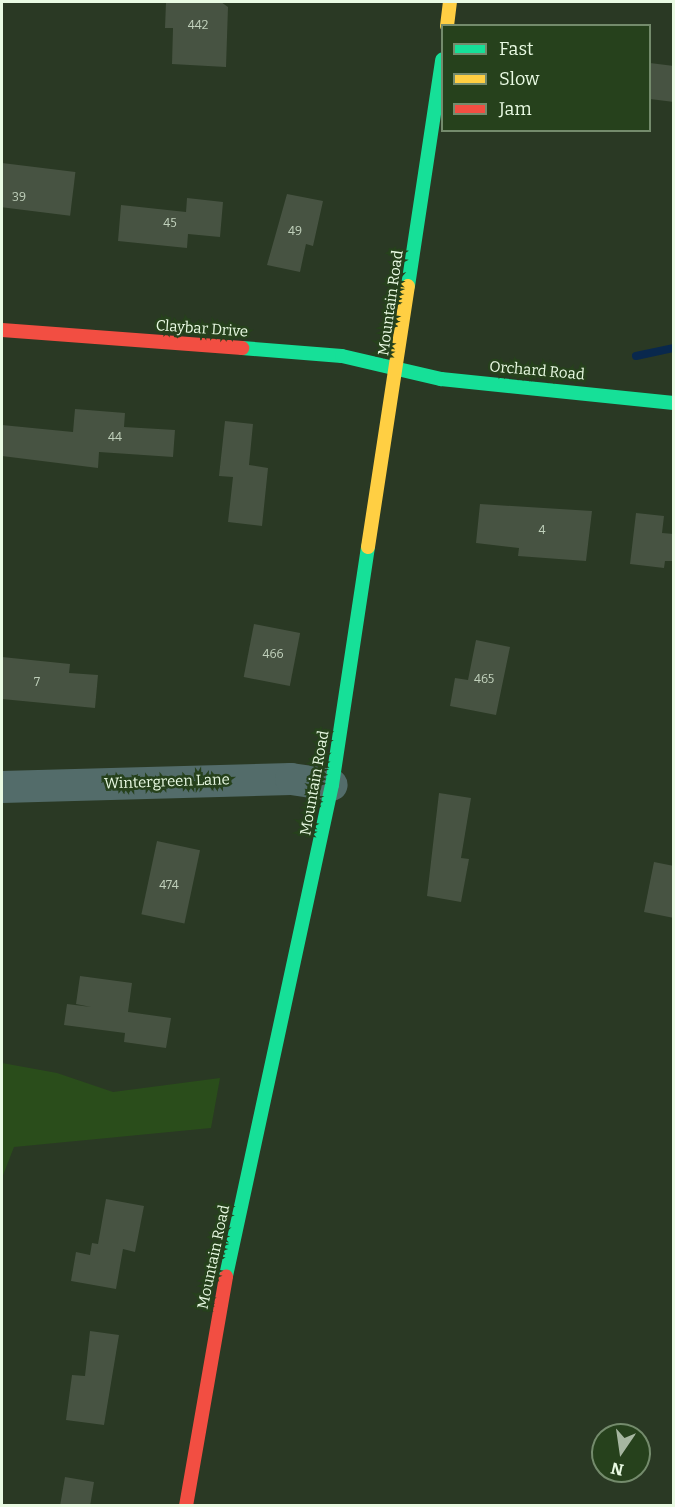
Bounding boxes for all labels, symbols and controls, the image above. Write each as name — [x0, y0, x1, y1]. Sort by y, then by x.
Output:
house number: 442 — [188, 19, 208, 33]
legend — [441, 24, 651, 132]
text: Fast — [499, 38, 534, 60]
text: Slow — [499, 68, 539, 90]
text: Jam — [499, 98, 532, 120]
house number: 39 — [12, 191, 26, 205]
house number: 45 — [163, 217, 177, 231]
house number: 49 — [288, 225, 302, 239]
street label: Mountain Road — [375, 249, 407, 357]
street label: Claybar Drive — [155, 317, 249, 341]
street label: Orchard Road — [489, 358, 585, 384]
house number: 44 — [108, 431, 122, 445]
house number: 4 — [538, 524, 546, 538]
house number: 466 — [262, 648, 284, 662]
house number: 465 — [474, 673, 494, 687]
house number: 7 — [34, 676, 40, 690]
street label: Mountain Road — [297, 729, 333, 837]
street label: Wintergreen Lane — [104, 771, 230, 793]
house number: 474 — [159, 879, 179, 893]
street label: Mountain Road — [194, 1203, 234, 1311]
north arrow — [591, 1423, 651, 1483]
text: N — [609, 1458, 625, 1480]

